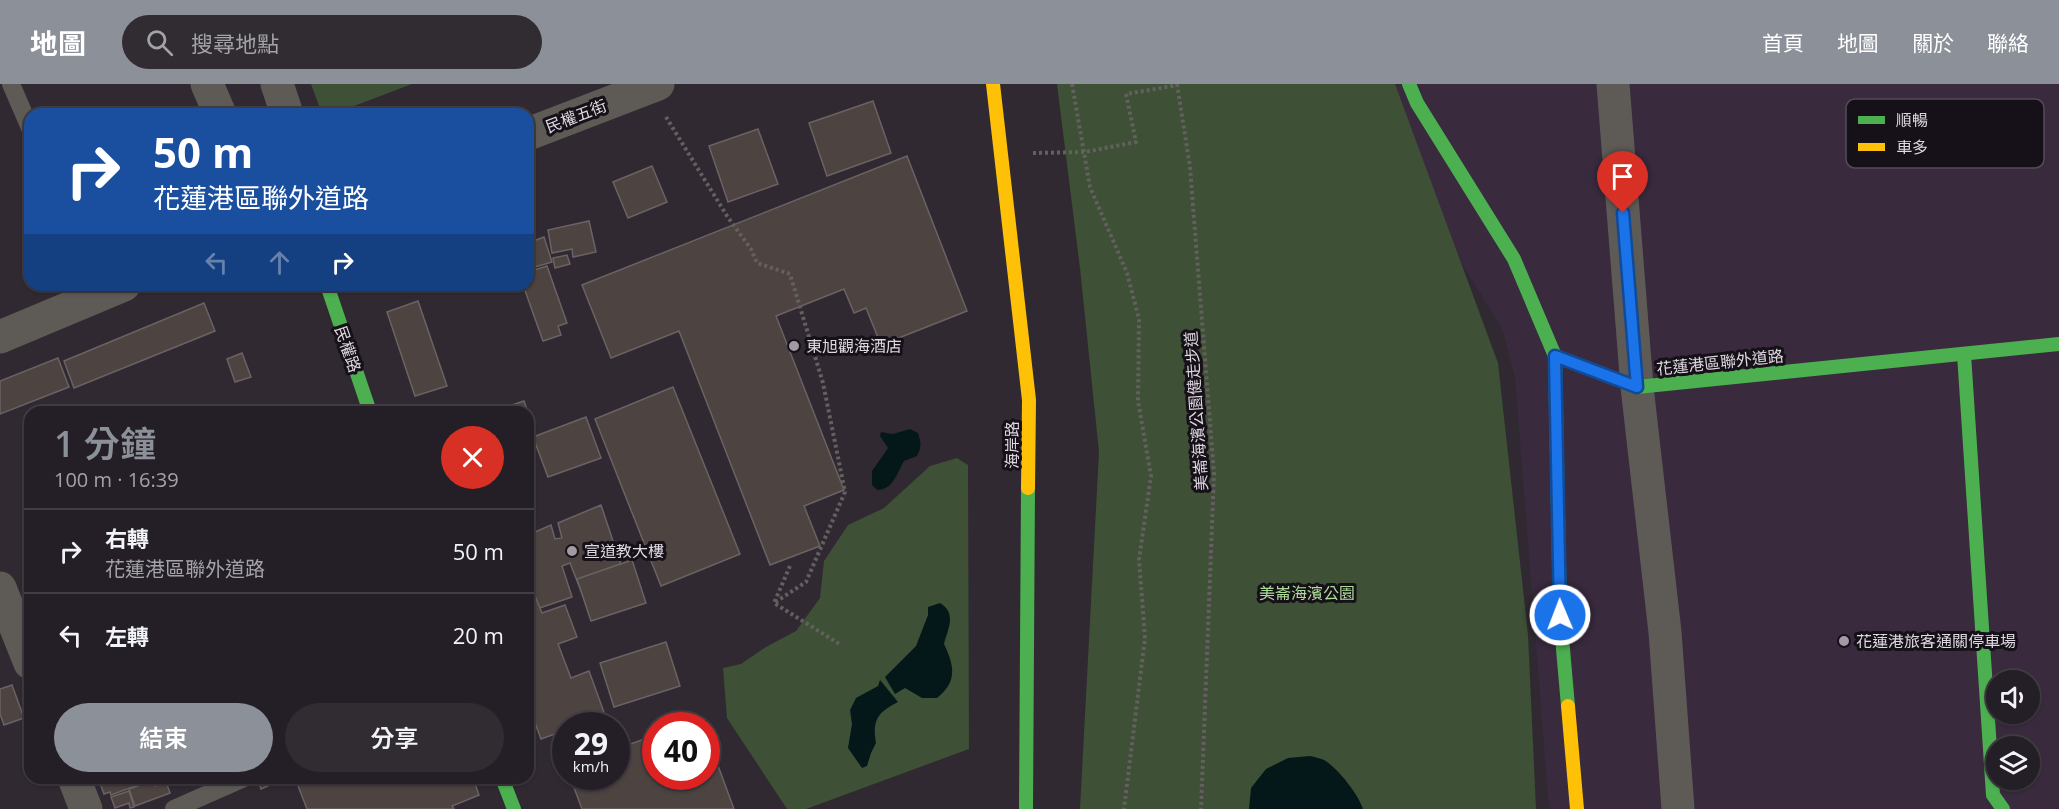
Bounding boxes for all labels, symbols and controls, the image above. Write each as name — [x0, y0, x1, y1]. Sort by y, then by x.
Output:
search box — [122, 15, 542, 69]
text: 地圖 — [30, 24, 86, 62]
icon: search — [143, 26, 176, 59]
text: 搜尋地點 — [191, 28, 279, 58]
text: 首頁 — [1762, 29, 1804, 57]
text: 地圖 — [1837, 29, 1879, 57]
text: 關於 — [1912, 29, 1954, 57]
text: 聯絡 — [1987, 29, 2029, 57]
street label: 民權五街 — [542, 94, 610, 138]
legend — [1846, 99, 2044, 168]
text: 順暢 — [1896, 109, 1928, 131]
text: 50 m — [153, 123, 253, 180]
icon: right — [54, 132, 132, 210]
text: 車多 — [1896, 136, 1928, 158]
pin — [1597, 151, 1648, 213]
icon: arrive — [1606, 160, 1639, 193]
text: 花蓮港區聯外道路 — [153, 179, 369, 216]
icon: left — [200, 246, 233, 279]
icon: ahead — [263, 246, 296, 279]
icon: right — [326, 246, 359, 279]
street label: 民權路 — [330, 323, 366, 375]
street label: 美崙海濱公園健走步道 — [1179, 330, 1213, 492]
place label: 東旭觀海酒店 — [806, 335, 902, 357]
marker: 東旭觀海酒店 — [787, 339, 801, 353]
street label: 花蓮港區聯外道路 — [1655, 344, 1785, 380]
text: 1 分鐘 — [54, 419, 156, 468]
street label: 海岸路 — [1001, 421, 1023, 469]
button: close — [441, 426, 504, 489]
text: 100 m · 16:39 — [54, 466, 179, 493]
text: 右轉 — [105, 523, 149, 553]
icon: right — [54, 535, 87, 568]
text: 50 m — [453, 536, 504, 566]
place label: 宣道教大樓 — [584, 540, 664, 562]
marker: 宣道教大樓 — [565, 544, 579, 558]
text: 花蓮港區聯外道路 — [105, 555, 265, 582]
park label: 美崙海濱公園 — [1259, 582, 1355, 604]
position arrow — [1528, 583, 1592, 647]
icon: left — [54, 619, 87, 652]
text: 20 m — [453, 620, 504, 650]
text: 左轉 — [105, 621, 149, 651]
place label: 花蓮港旅客通關停車場 — [1856, 630, 2016, 652]
marker: 花蓮港旅客通關停車場 — [1837, 634, 1851, 648]
map controls — [1986, 670, 2040, 790]
button: sound — [1986, 670, 2040, 724]
button: 結束 — [54, 703, 273, 772]
button: 分享 — [285, 703, 504, 772]
speed limit sign: 40 — [642, 712, 720, 790]
text: 29 — [574, 723, 608, 764]
button: layers — [1986, 736, 2040, 790]
text: km/h — [573, 756, 609, 776]

